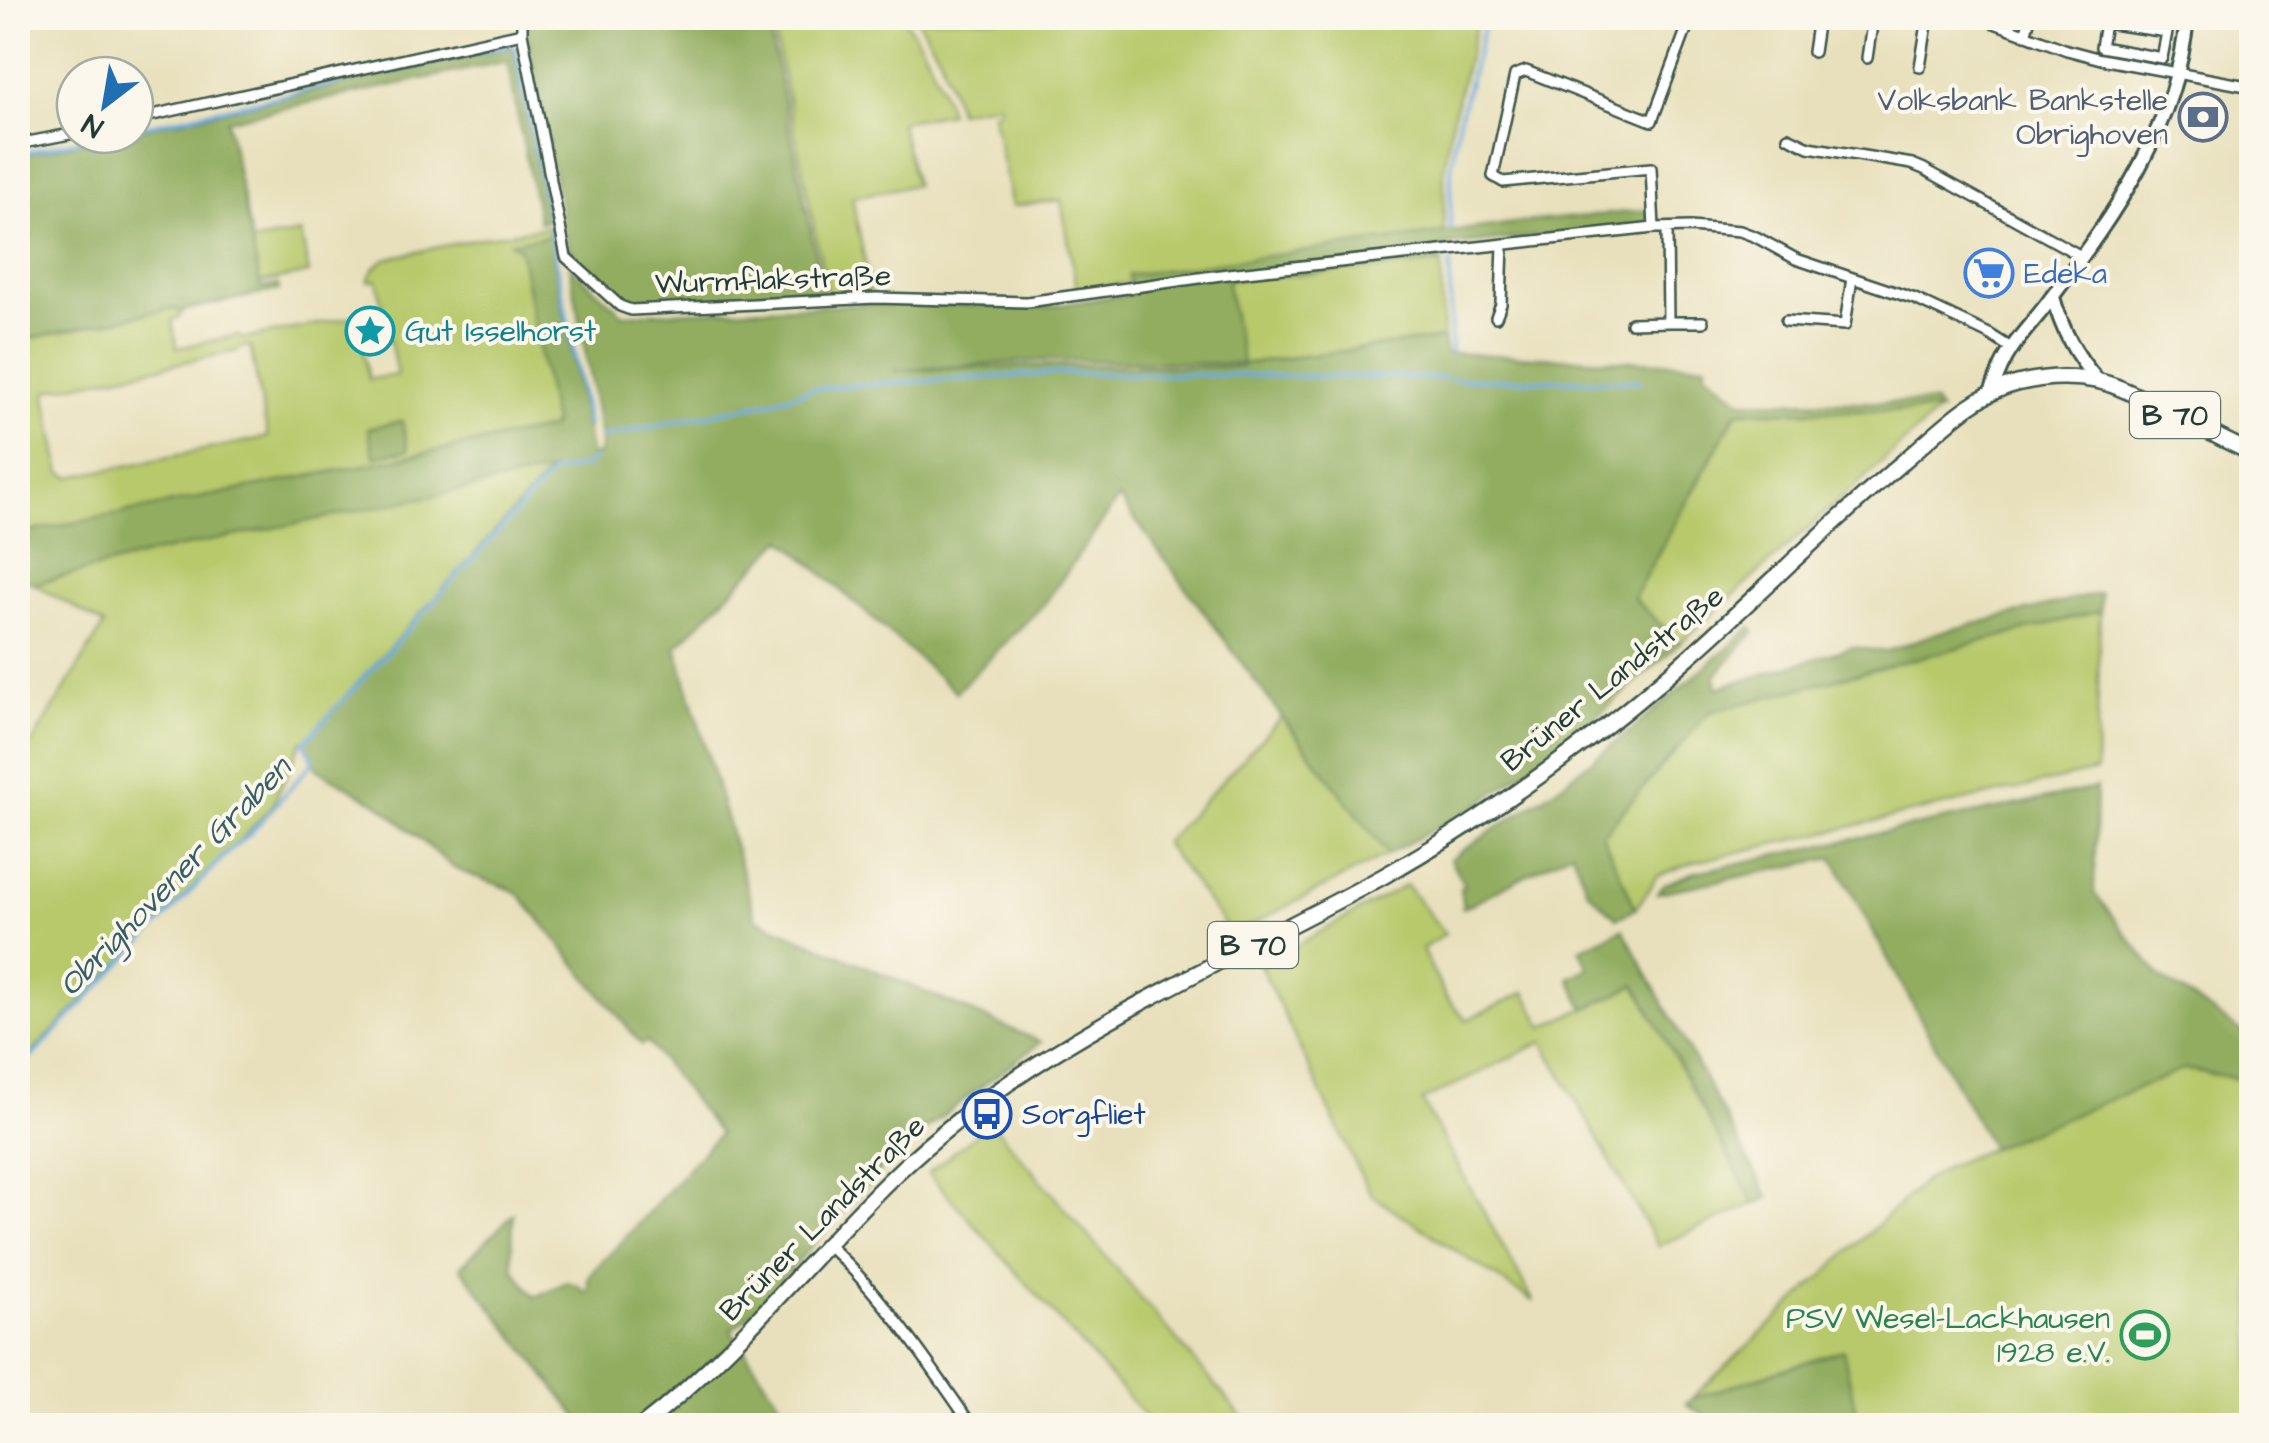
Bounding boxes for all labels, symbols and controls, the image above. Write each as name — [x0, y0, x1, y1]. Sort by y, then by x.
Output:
north arrow — [55, 55, 155, 155]
place label: Volksbank Bankstelle Obrighoven — [1877, 80, 2168, 157]
bank icon: Volksbank Bankstelle Obrighoven — [2177, 91, 2229, 143]
text: N — [75, 104, 110, 146]
supermarket icon: Edeka — [1963, 247, 2015, 299]
place label: Edeka — [2024, 253, 2107, 295]
street label: Wurmflakstraße — [654, 255, 892, 305]
place icon: Gut Isselhorst — [344, 305, 396, 357]
place label: Gut Isselhorst — [405, 311, 596, 353]
road number: B 70 — [2130, 392, 2220, 438]
street label: Brüner Landstraße — [1492, 576, 1733, 782]
water label: Obrighovener Graben — [49, 745, 304, 1007]
road number: B 70 — [1208, 922, 1298, 968]
bus stop icon: Sorgfliet — [961, 1088, 1013, 1140]
place label: Sorgfliet — [1022, 1094, 1146, 1137]
street label: Brüner Landstraße — [710, 1106, 935, 1331]
place label: PSV Wesel-Lackhausen 1928 e.V. — [1786, 1298, 2110, 1374]
sports icon: PSV Wesel-Lackhausen 1928 e.V. — [2119, 1309, 2171, 1361]

